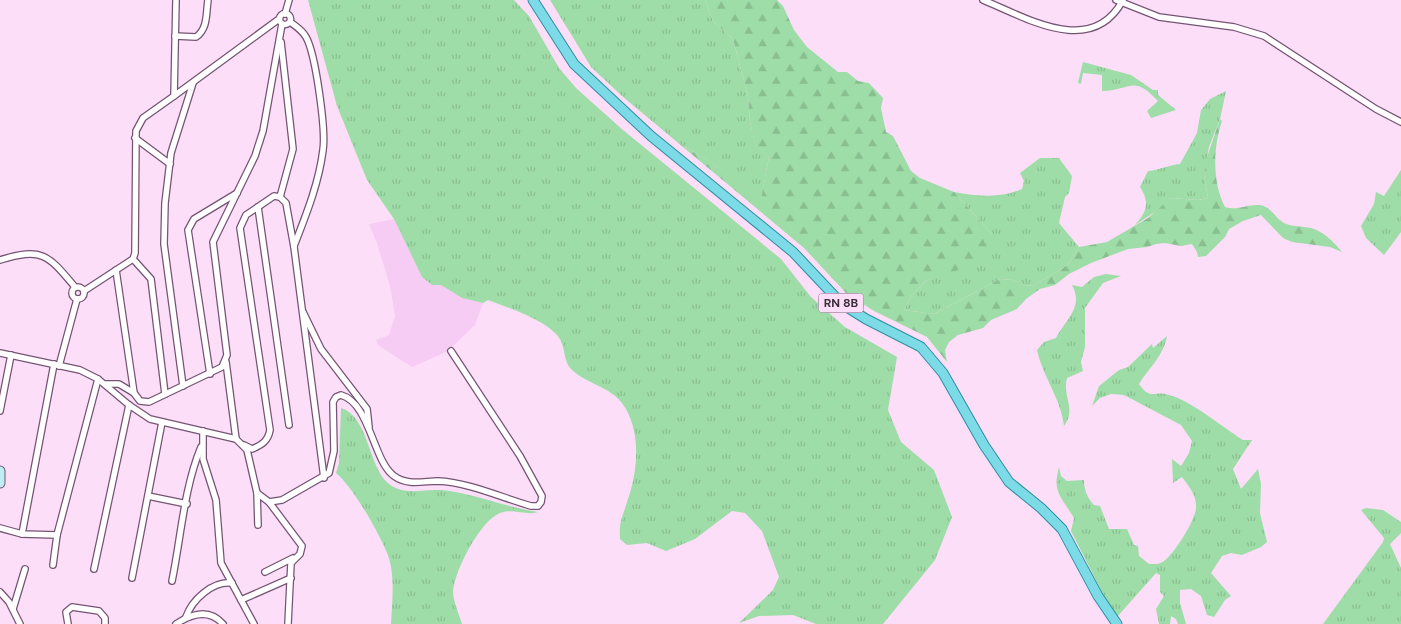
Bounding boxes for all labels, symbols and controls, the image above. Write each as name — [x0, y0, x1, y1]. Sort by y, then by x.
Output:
road number: RN 8B — [818, 294, 864, 312]

